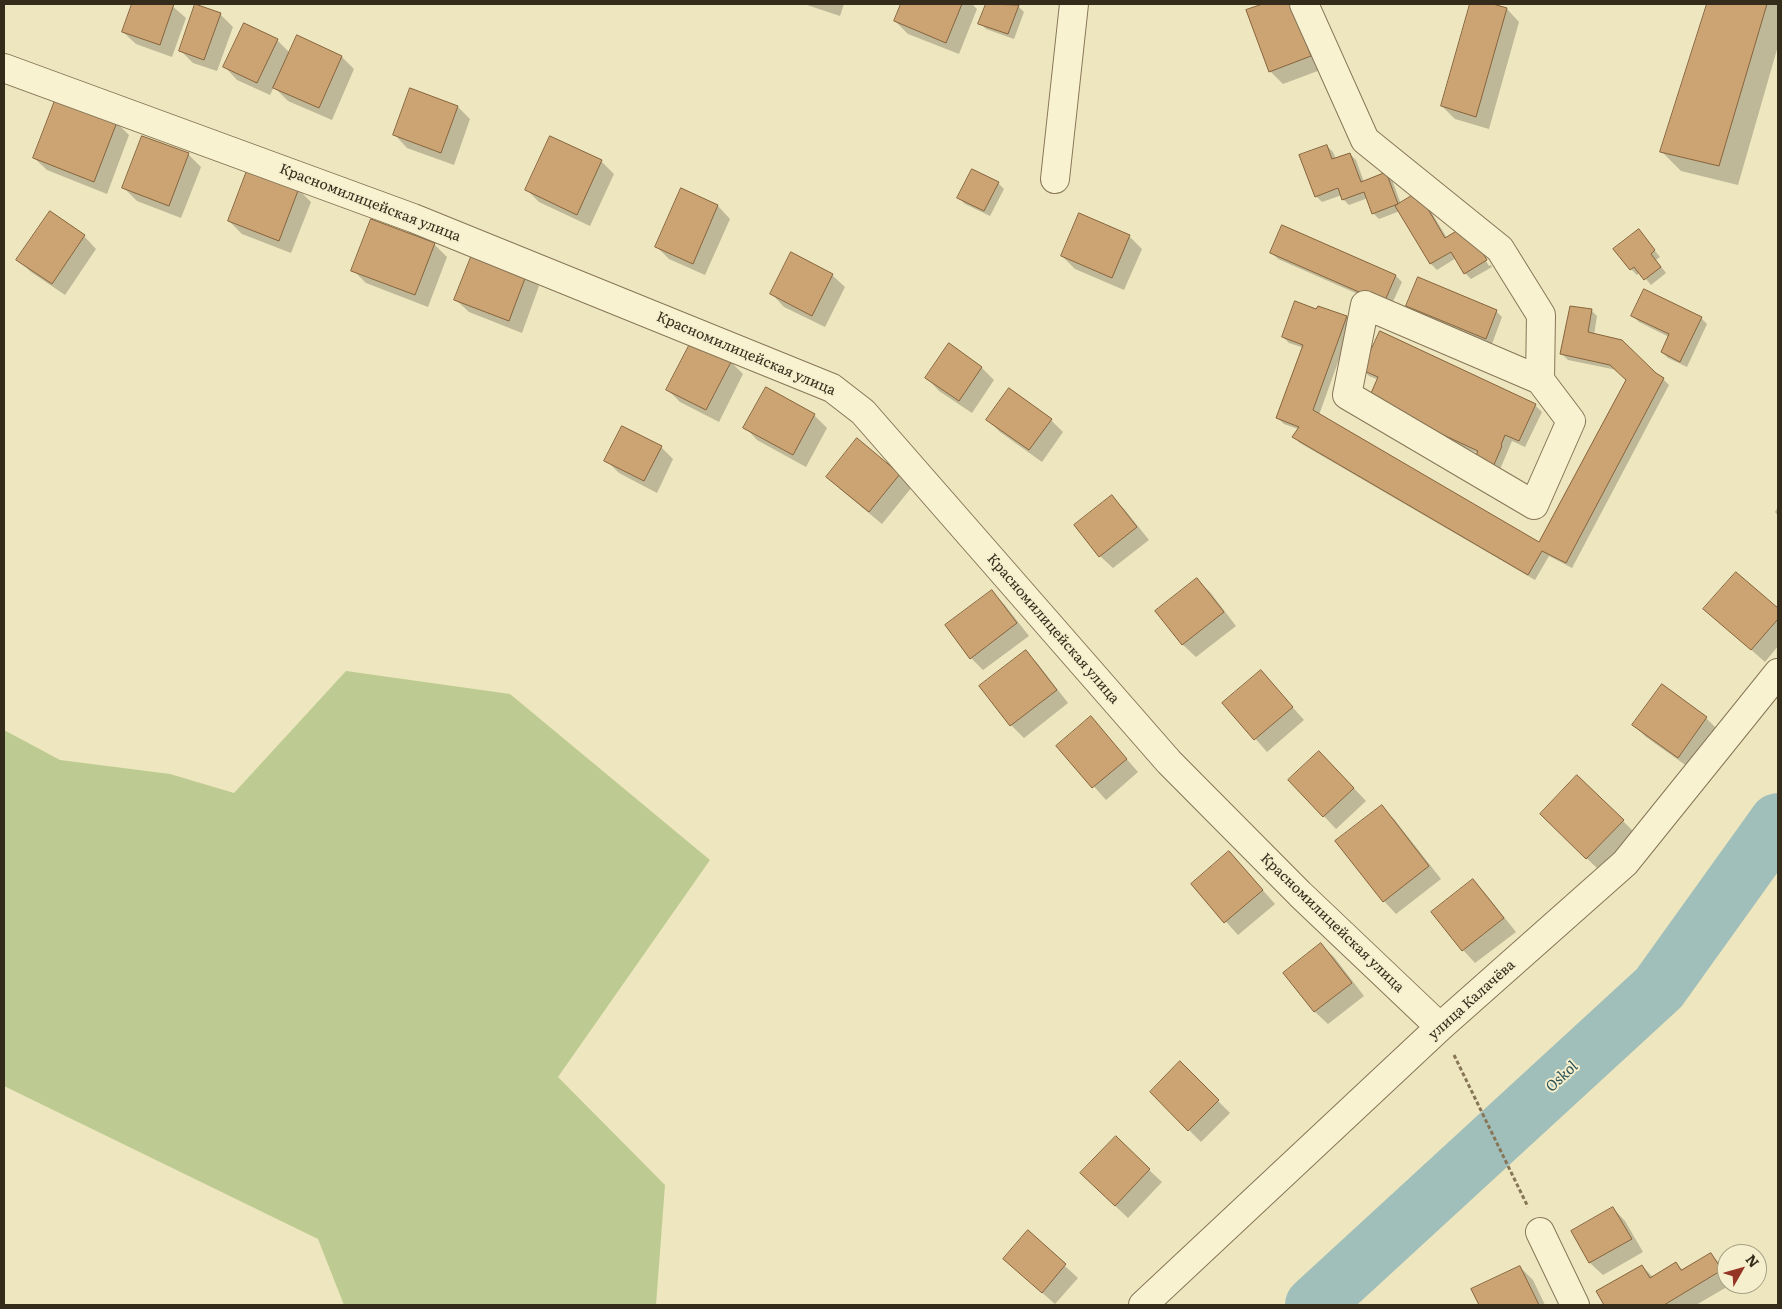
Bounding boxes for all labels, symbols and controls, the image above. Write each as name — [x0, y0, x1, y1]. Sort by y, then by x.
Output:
street label: Красномилицейская улица — [277, 161, 463, 245]
street label: Красномилицейская улица — [654, 309, 838, 399]
street label: Красномилицейская улица — [983, 551, 1123, 707]
street label: Красномилицейская улица — [1257, 850, 1407, 996]
street label: улица Калачёва — [1425, 957, 1519, 1043]
water label: Oskol — [1542, 1058, 1582, 1096]
north arrow — [1717, 1244, 1767, 1294]
text: N — [1742, 1250, 1765, 1271]

